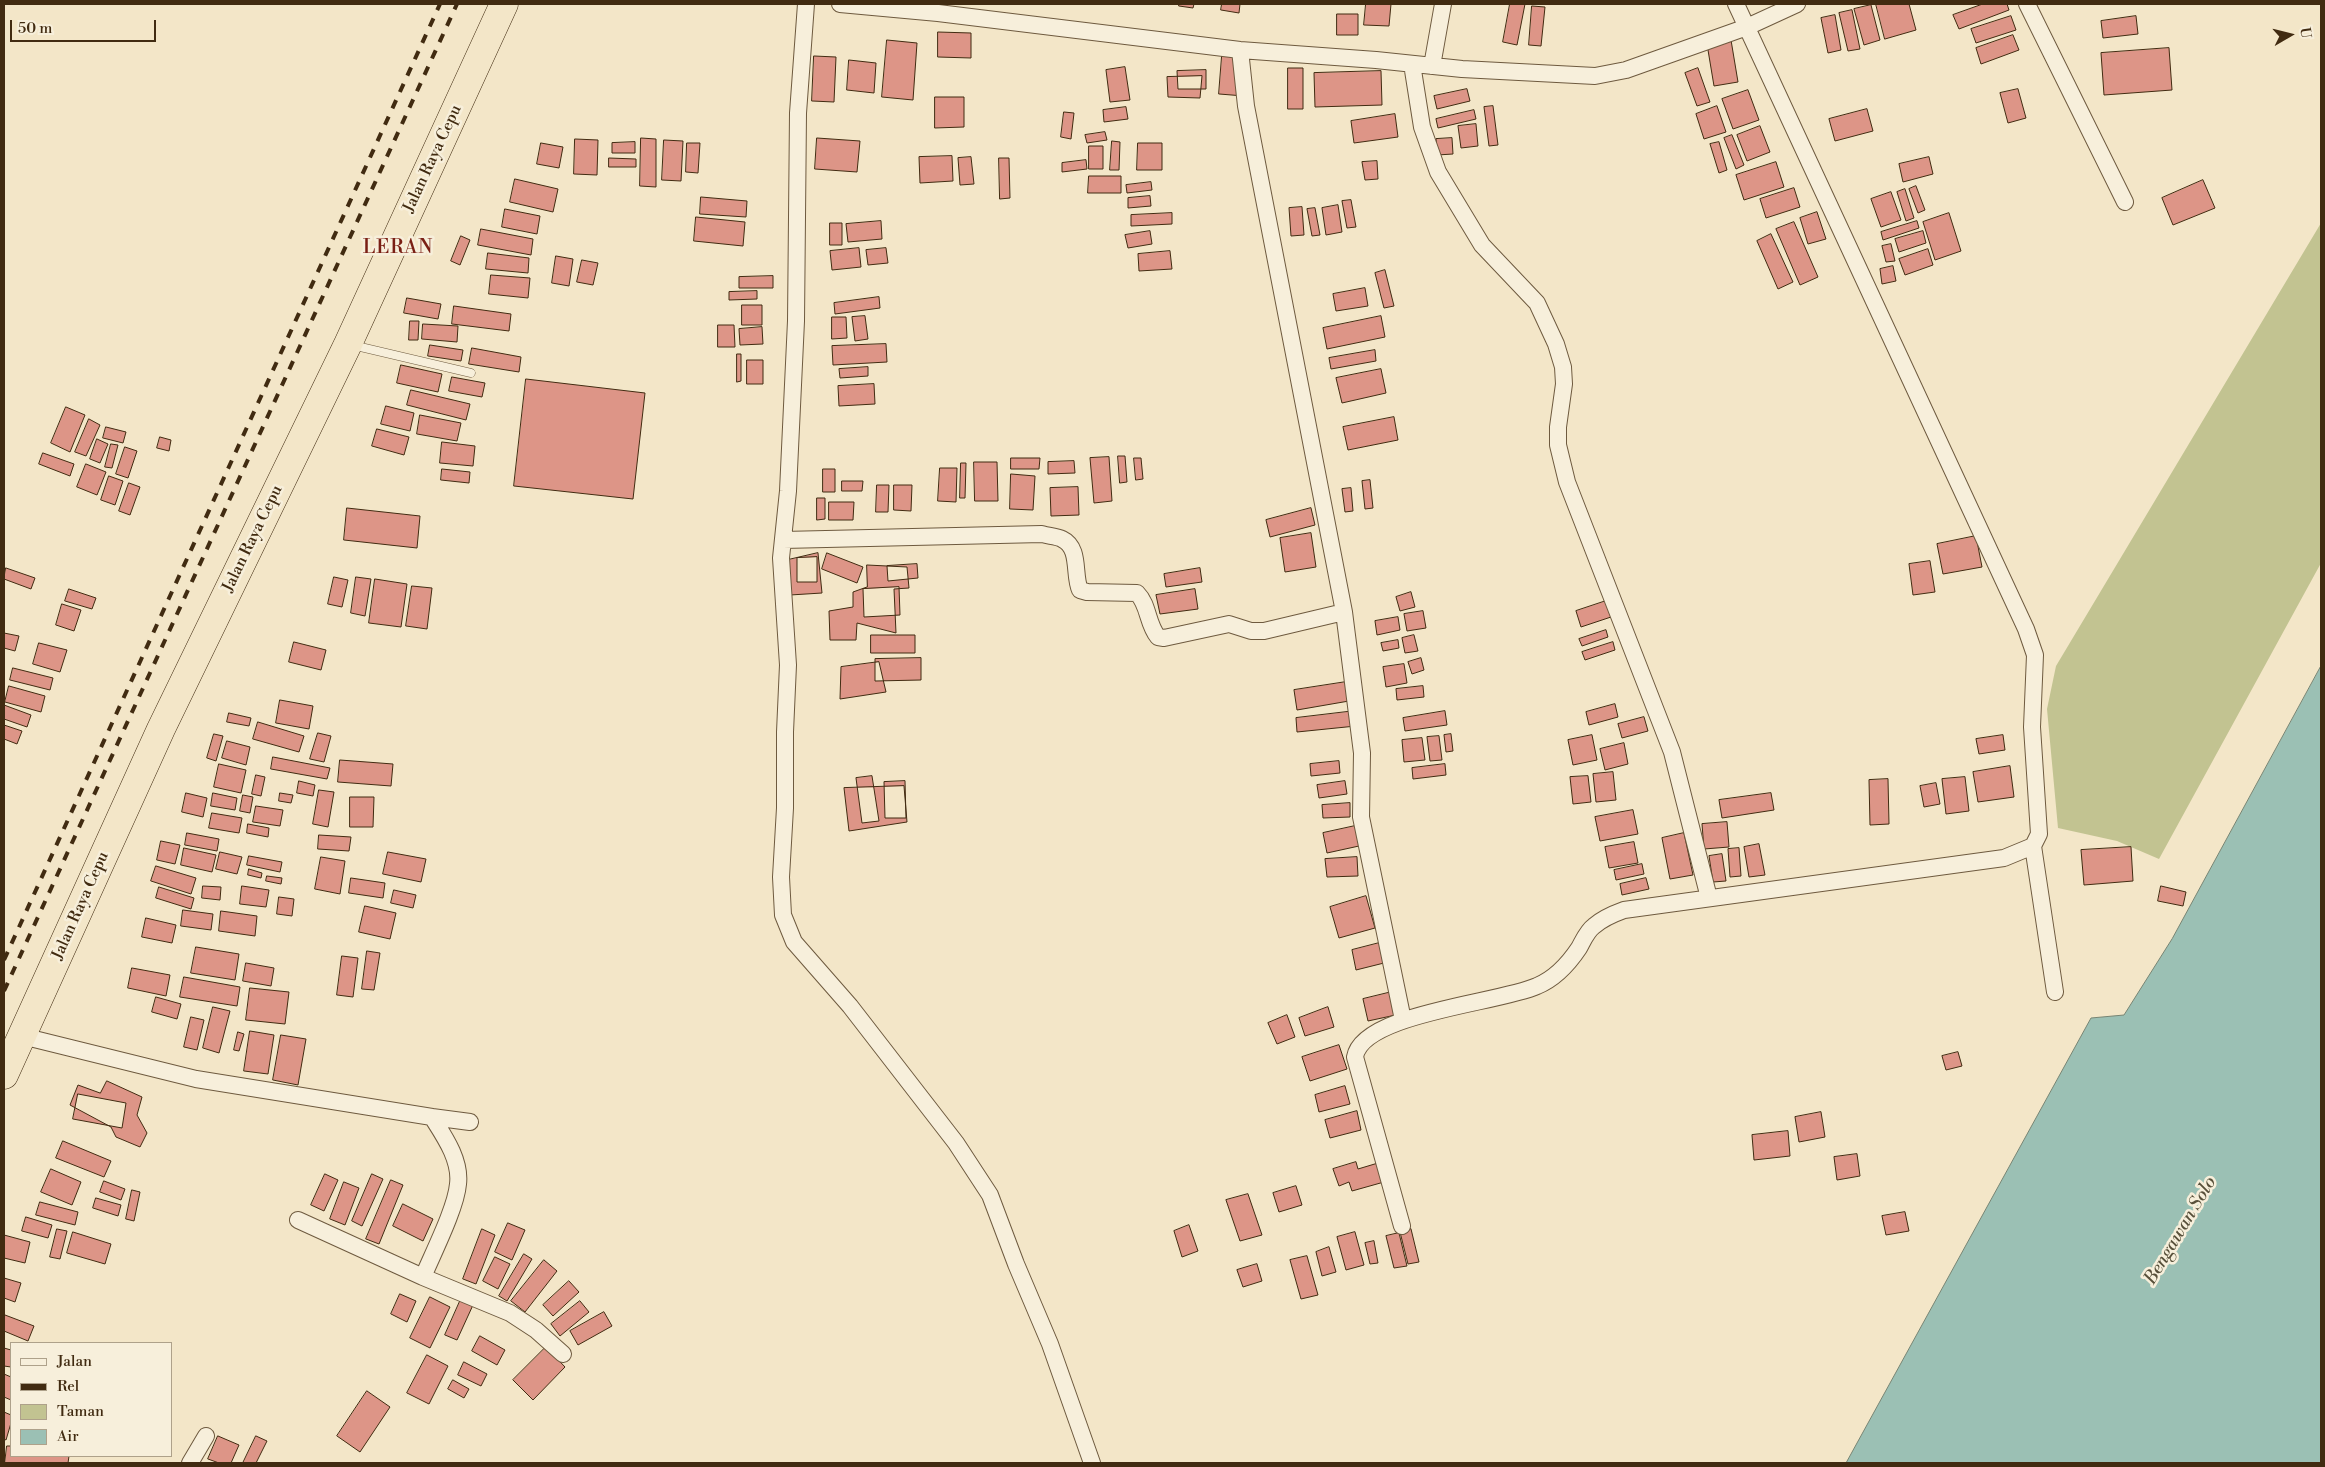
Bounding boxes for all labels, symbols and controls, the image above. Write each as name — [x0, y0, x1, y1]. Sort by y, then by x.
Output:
scale bar — [12, 10, 159, 42]
north arrow — [2265, 10, 2315, 60]
text: 50 m — [18, 19, 52, 38]
text: U — [2295, 26, 2315, 40]
street label: Jalan Raya Cepu — [400, 102, 466, 216]
district label: LERAN — [362, 237, 434, 259]
street label: Jalan Raya Cepu — [219, 482, 287, 596]
street label: Jalan Raya Cepu — [49, 849, 113, 963]
water label: Bengawan Solo — [2140, 1173, 2222, 1289]
legend — [10, 1342, 172, 1457]
text: Jalan — [57, 1352, 92, 1371]
text: Rel — [57, 1377, 79, 1396]
text: Taman — [57, 1402, 104, 1421]
text: Air — [57, 1427, 79, 1446]

